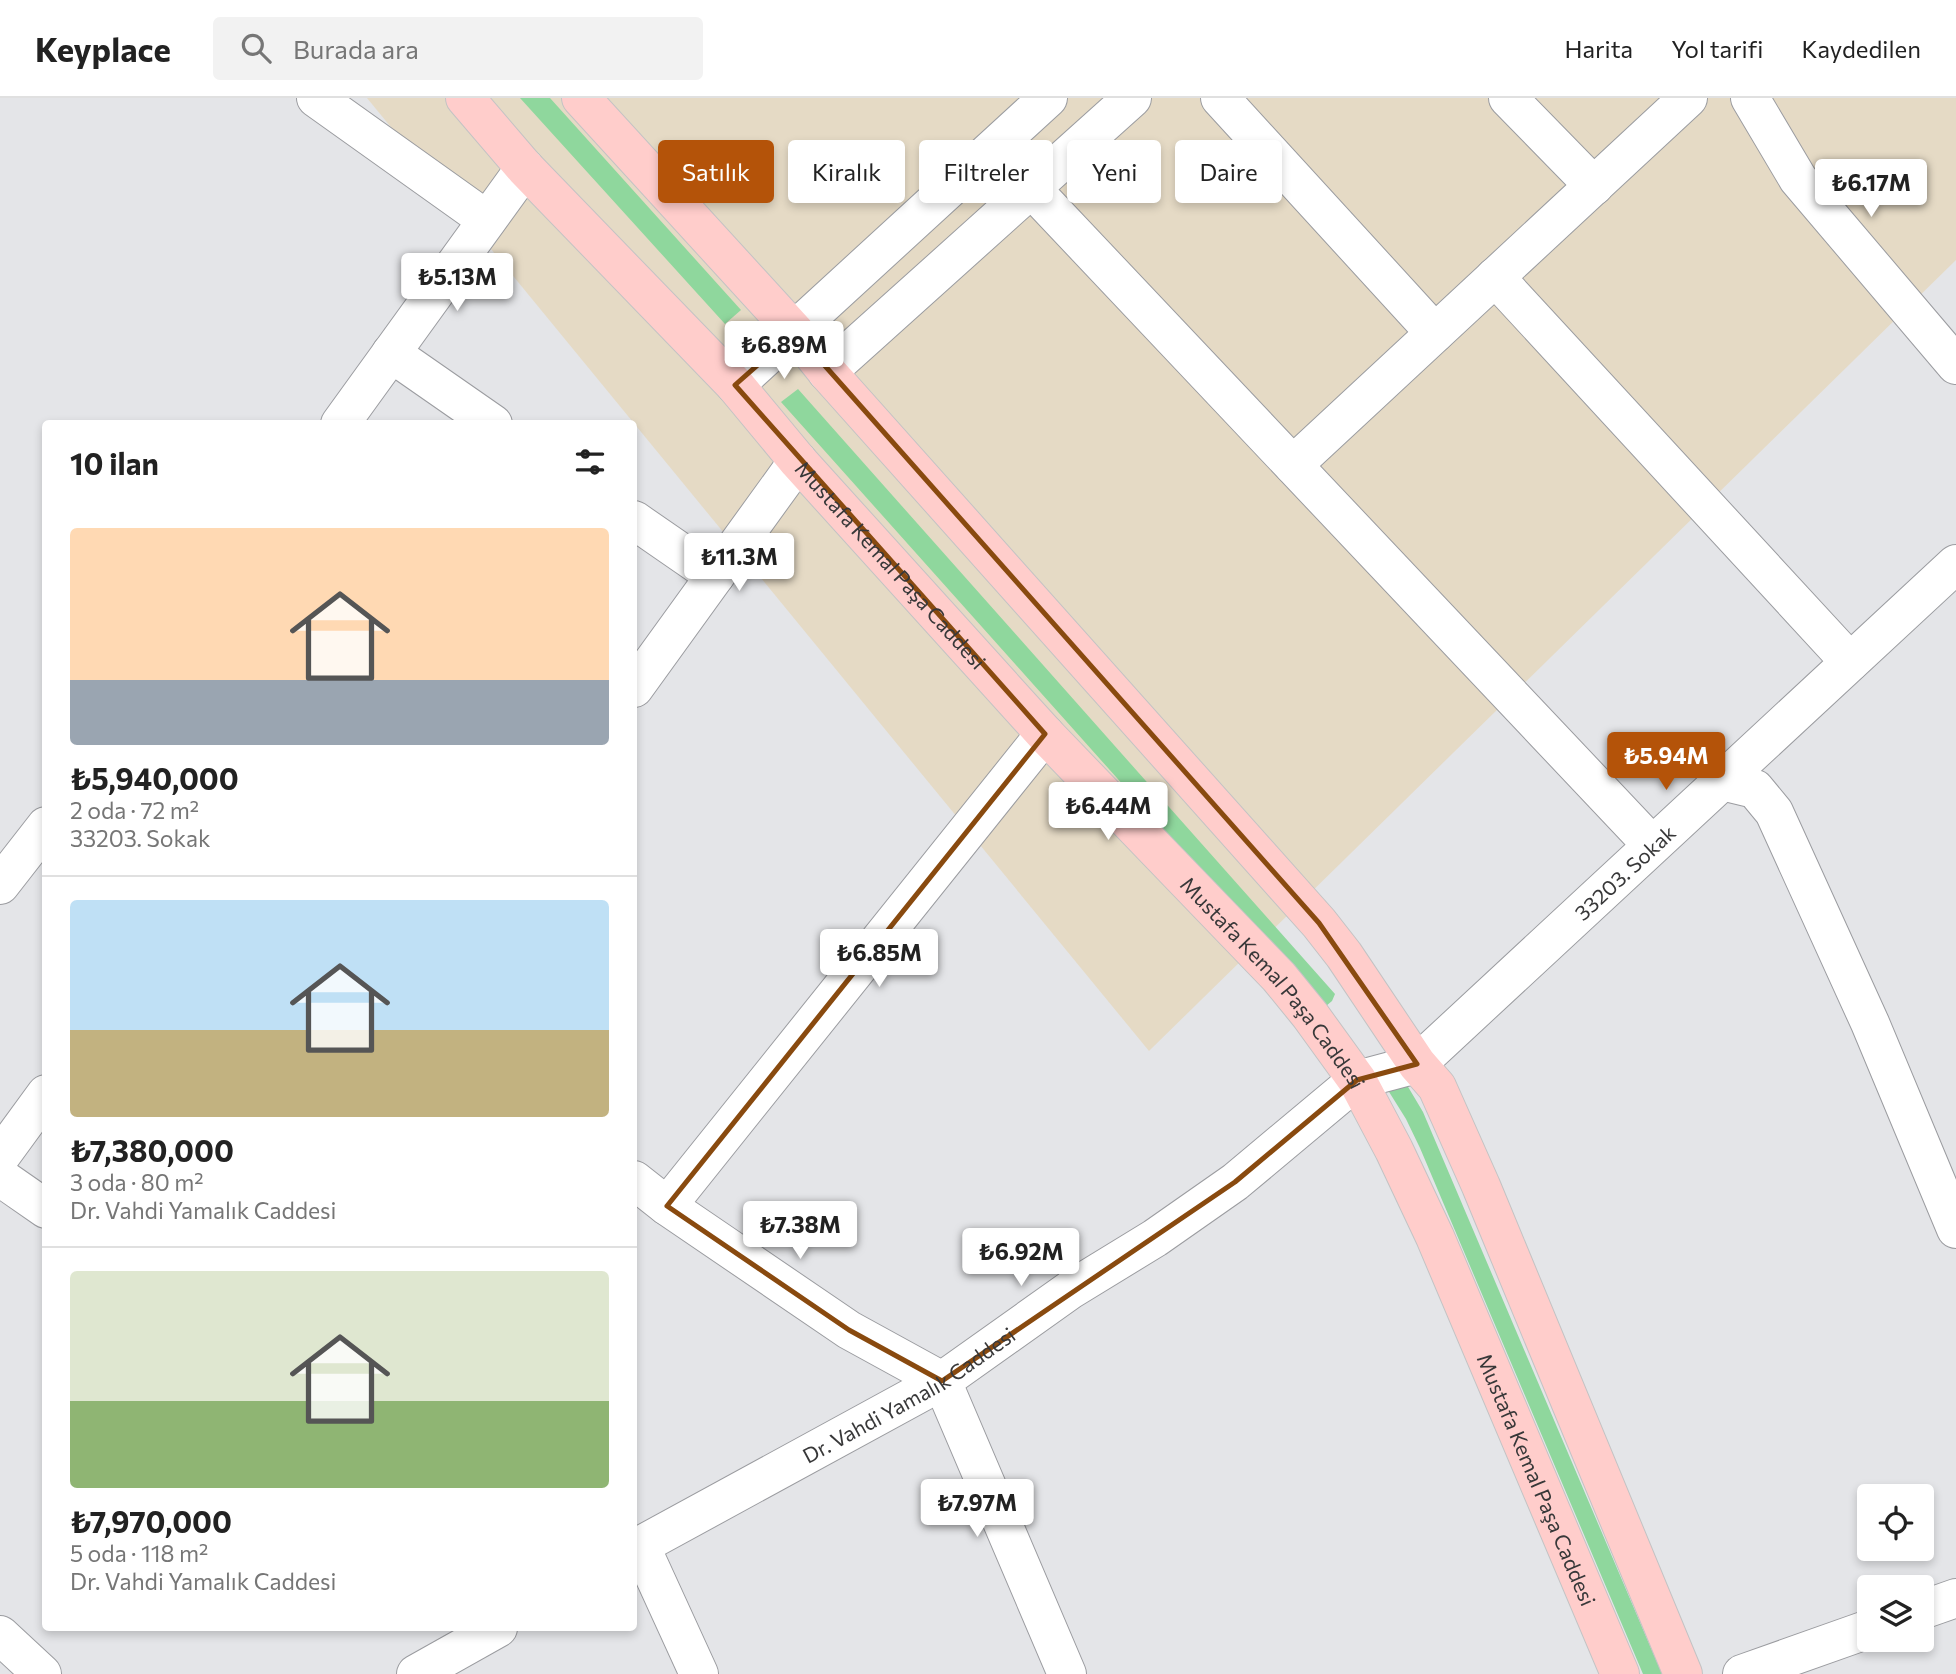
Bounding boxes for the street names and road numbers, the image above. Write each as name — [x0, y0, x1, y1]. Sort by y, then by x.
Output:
street label: Mustafa Kemal Paşa Caddesi — [791, 455, 992, 673]
street label: 33203. Sokak — [1569, 819, 1680, 925]
street label: Mustafa Kemal Paşa Caddesi — [1176, 871, 1371, 1092]
street label: Dr. Vahdi Yamalık Caddesi — [798, 1321, 1019, 1467]
street label: Mustafa Kemal Paşa Caddesi — [1473, 1349, 1602, 1609]

